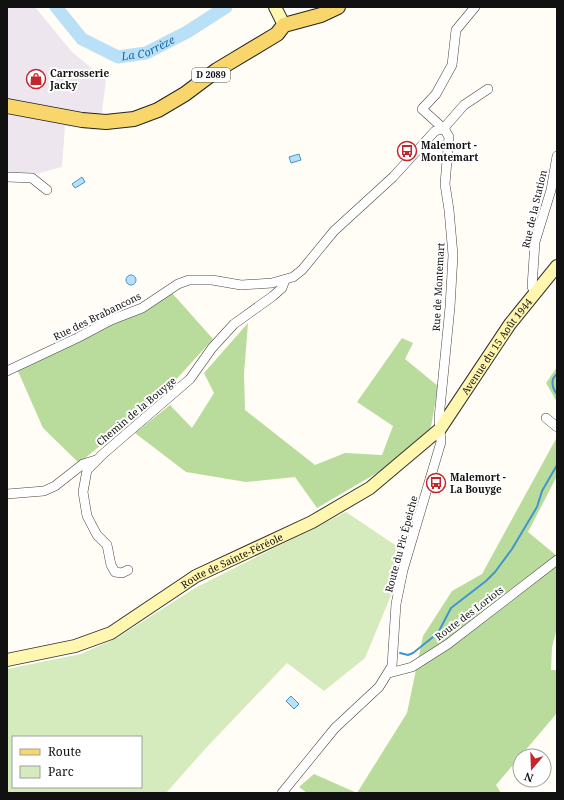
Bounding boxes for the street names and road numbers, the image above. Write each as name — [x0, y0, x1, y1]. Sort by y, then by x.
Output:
road number: D 2089 — [192, 68, 230, 82]
street label: Rue de la Station — [518, 168, 550, 249]
street label: Rue de Montemart — [429, 242, 447, 332]
street label: Rue des Brabancons — [51, 288, 144, 343]
street label: Avenue du 15 Août 1944 — [458, 295, 535, 397]
street label: Chemin de la Bouyge — [93, 373, 179, 449]
street label: Route du Pic Épeiche — [381, 494, 421, 594]
street label: Route de Sainte-Féréole — [178, 530, 285, 591]
street label: Route des Loriots — [432, 582, 507, 643]

